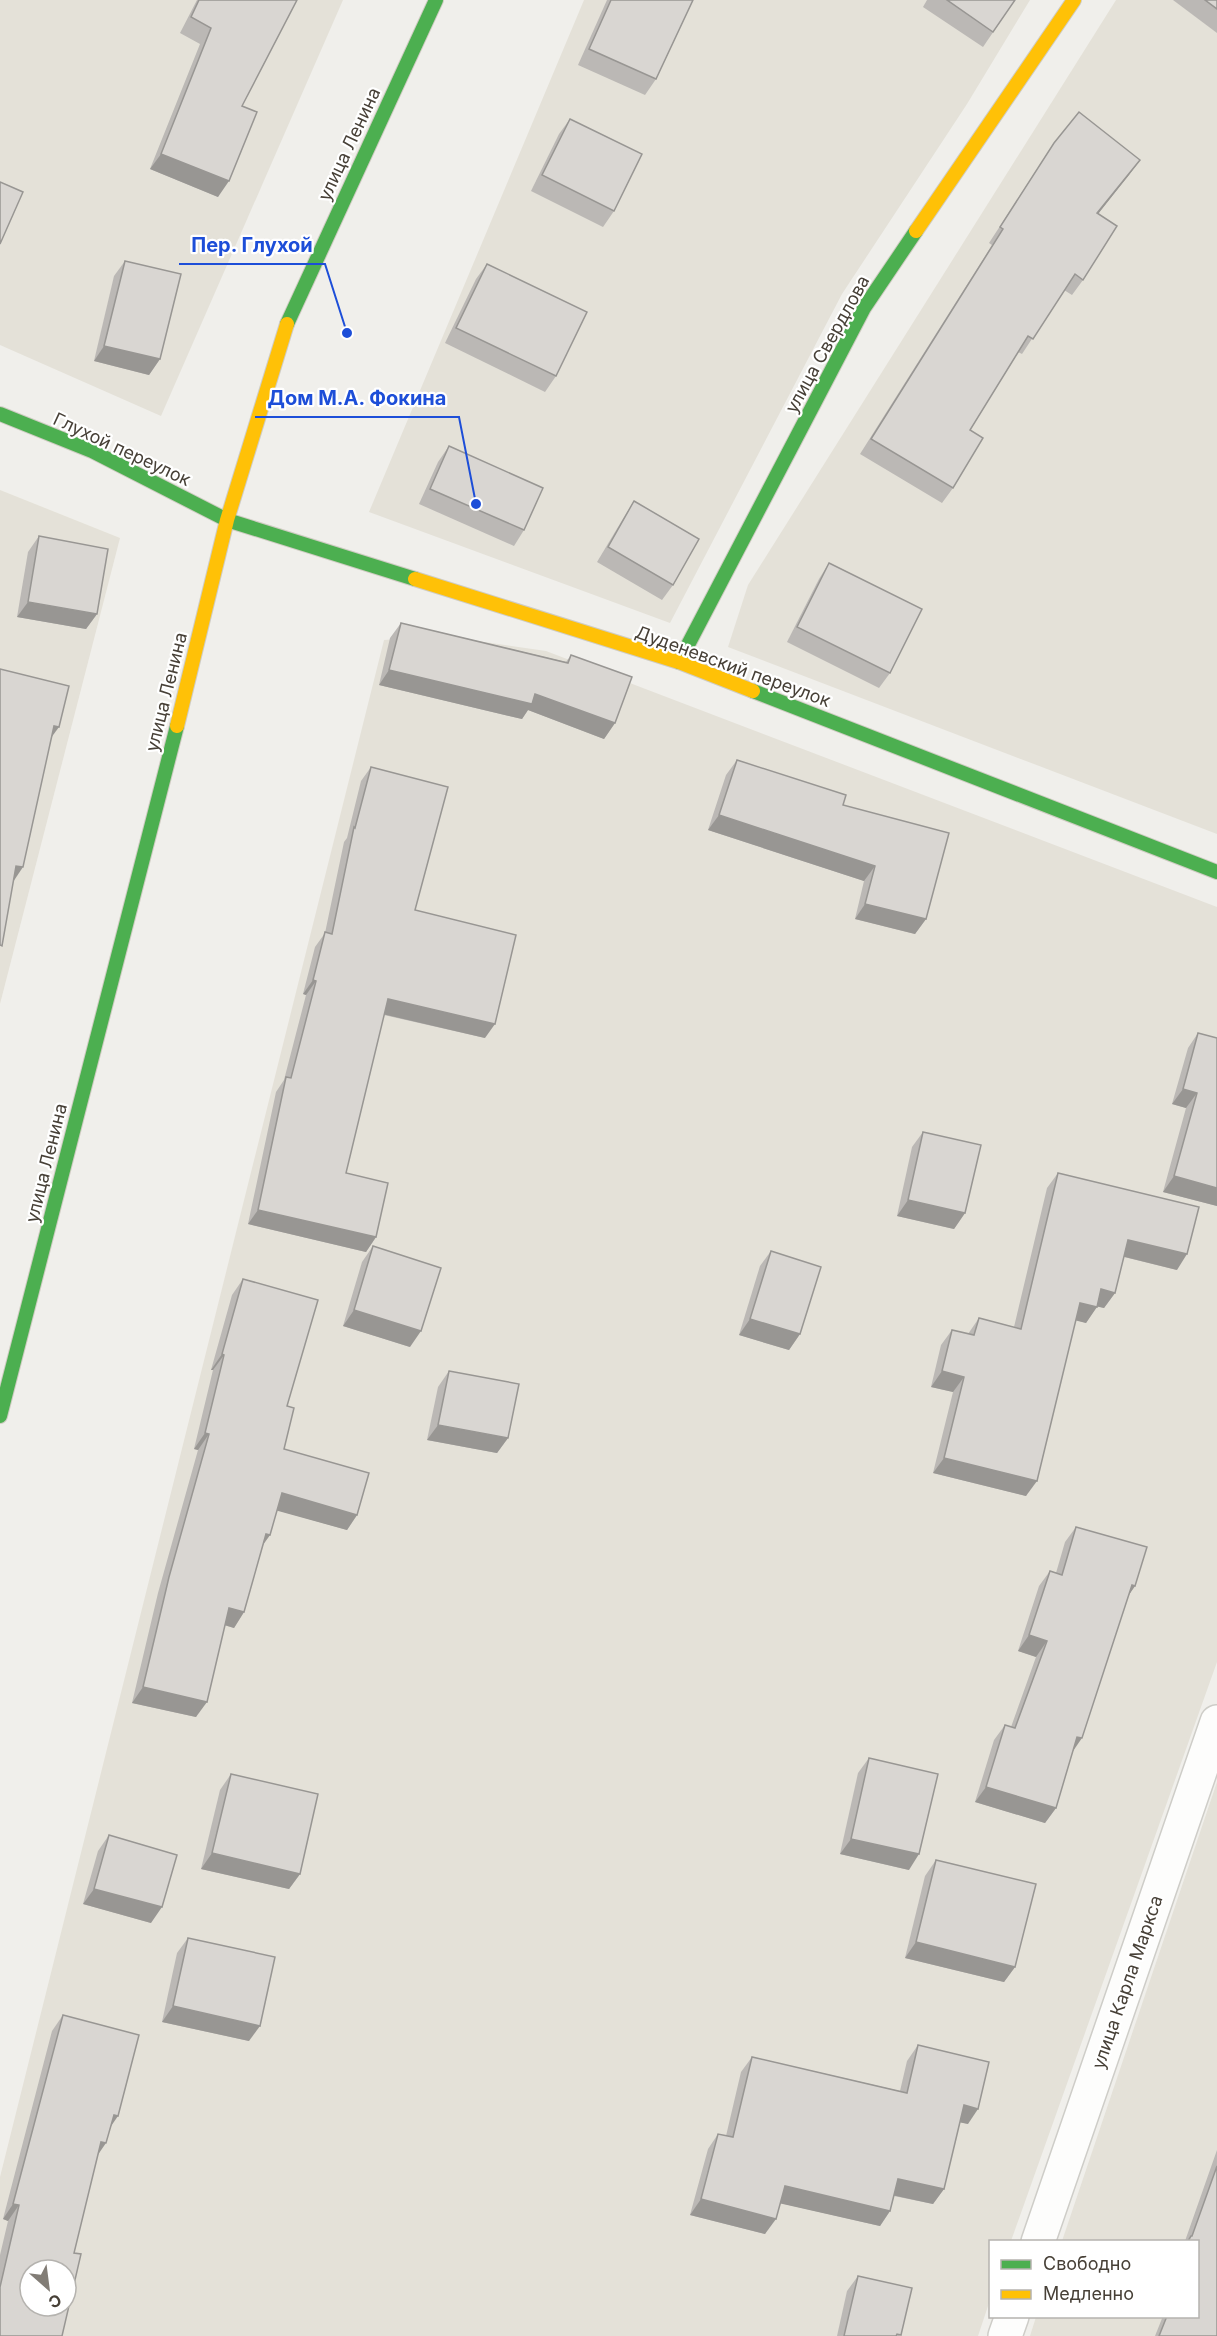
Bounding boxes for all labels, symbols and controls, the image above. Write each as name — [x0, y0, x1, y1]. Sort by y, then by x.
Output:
street label: улица Ленина — [314, 84, 384, 204]
callout: Пер. Глухой — [179, 226, 325, 264]
text: Пер. Глухой — [191, 233, 313, 257]
street label: улица Свердлова — [781, 272, 873, 416]
callout: Дом М.А. Фокина — [255, 379, 459, 417]
text: Дом М.А. Фокина — [268, 386, 446, 410]
street label: Глухой переулок — [50, 408, 194, 490]
street label: Дуденевский переулок — [633, 621, 834, 711]
street label: улица Ленина — [141, 630, 191, 754]
street label: улица Ленина — [21, 1101, 71, 1225]
street label: улица Карла Маркса — [1087, 1892, 1167, 2072]
legend — [989, 2240, 1199, 2318]
text: Свободно — [1043, 2253, 1131, 2274]
north arrow — [18, 2258, 78, 2318]
text: Медленно — [1043, 2283, 1134, 2304]
text: С — [45, 2290, 65, 2313]

